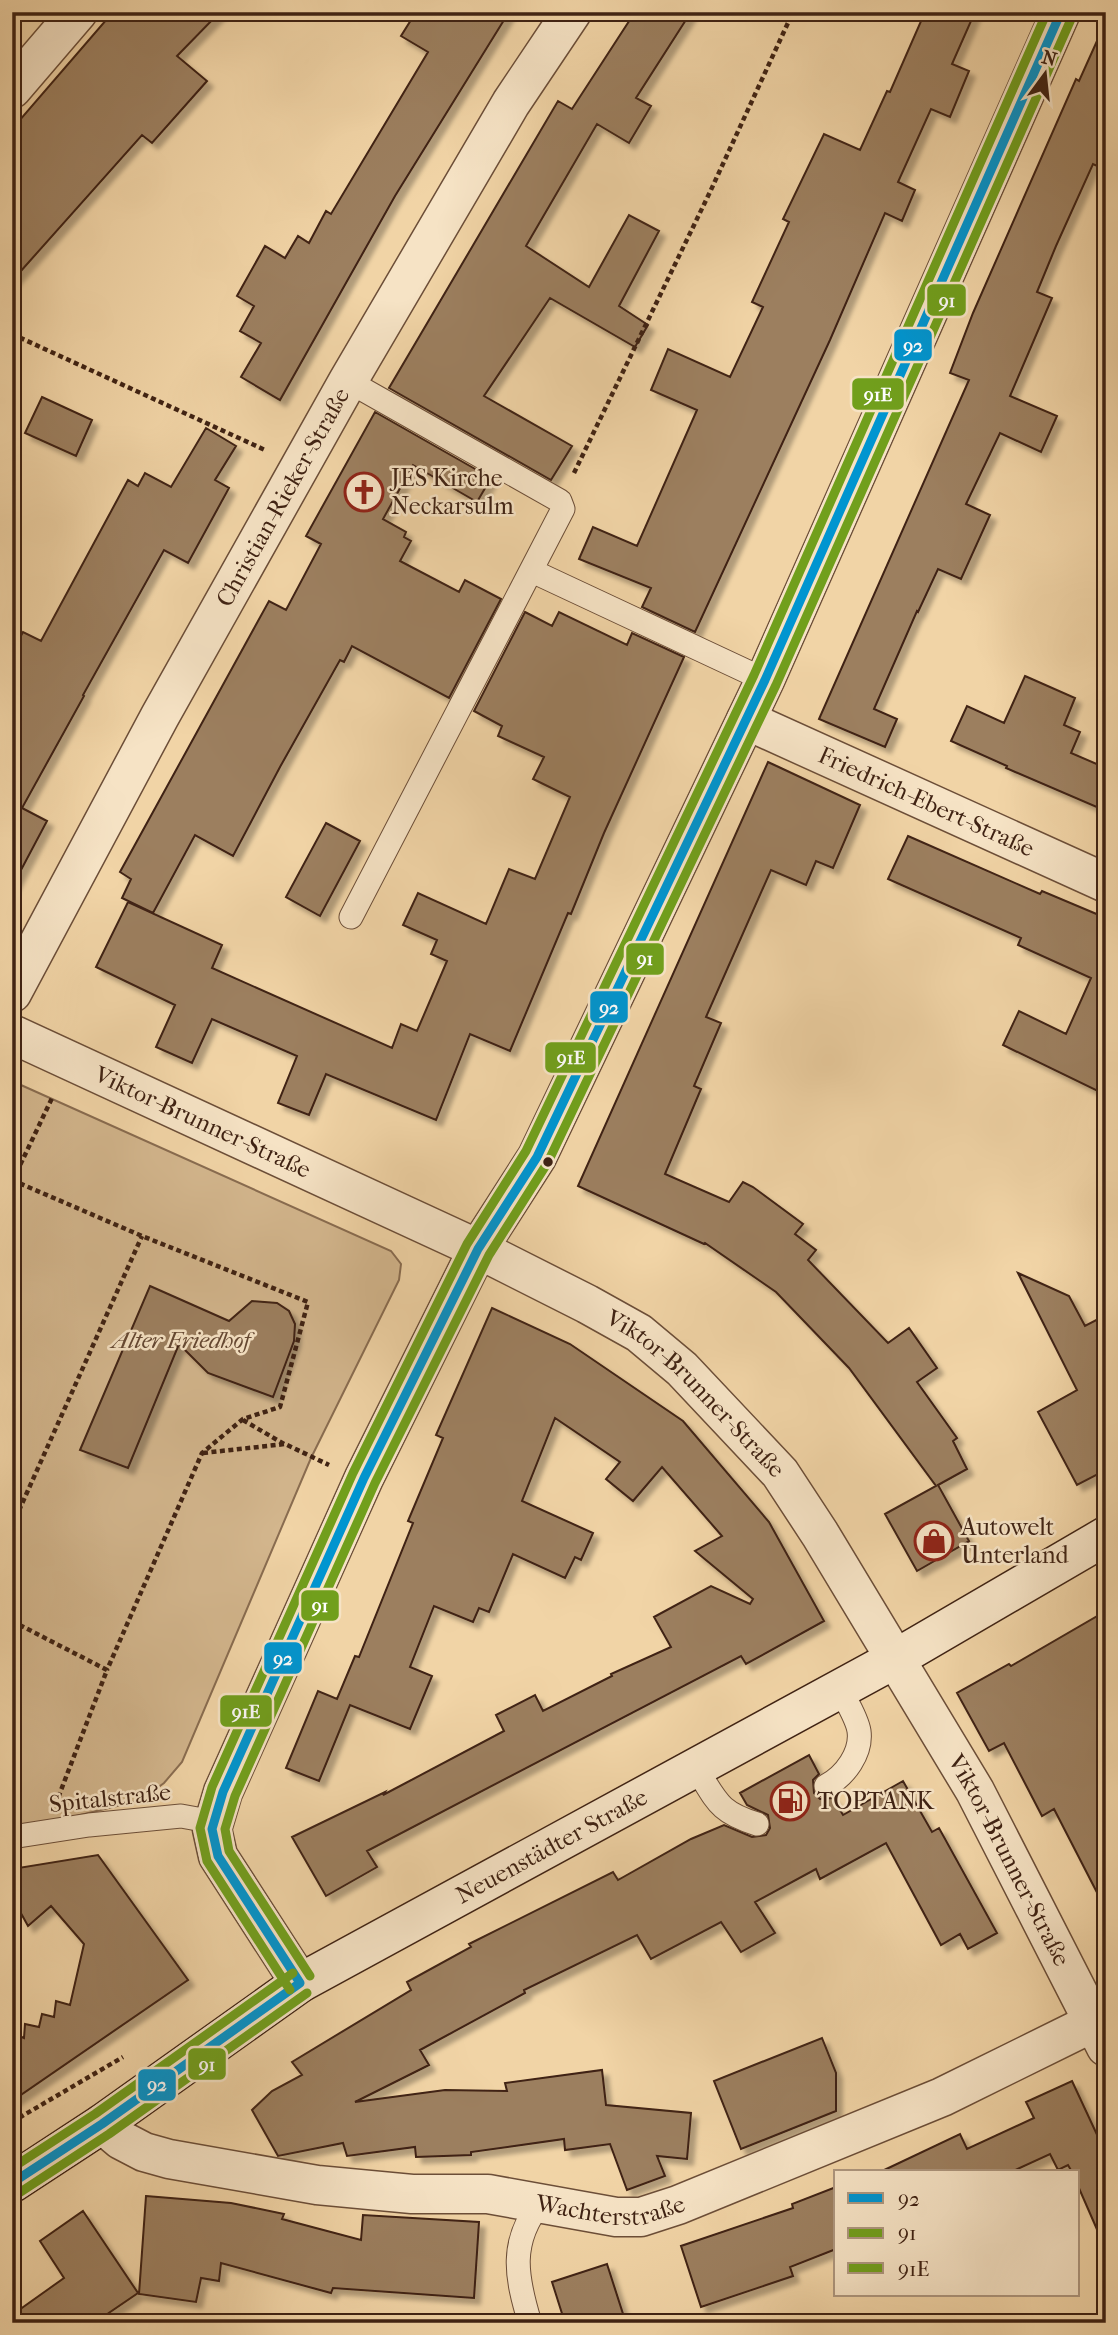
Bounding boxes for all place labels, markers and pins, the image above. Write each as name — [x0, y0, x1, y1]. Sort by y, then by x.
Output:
place label: JES Kirche Neckarsulm — [389, 464, 514, 520]
church icon: JES Kirche Neckarsulm — [343, 471, 385, 513]
unlabelled marker — [541, 1155, 555, 1169]
place label: Autowelt Unterland — [960, 1513, 1069, 1569]
shop icon: Autowelt Unterland — [913, 1520, 955, 1562]
fuel station icon: TOPTANK — [769, 1780, 811, 1822]
place label: TOPTANK — [817, 1787, 935, 1815]

